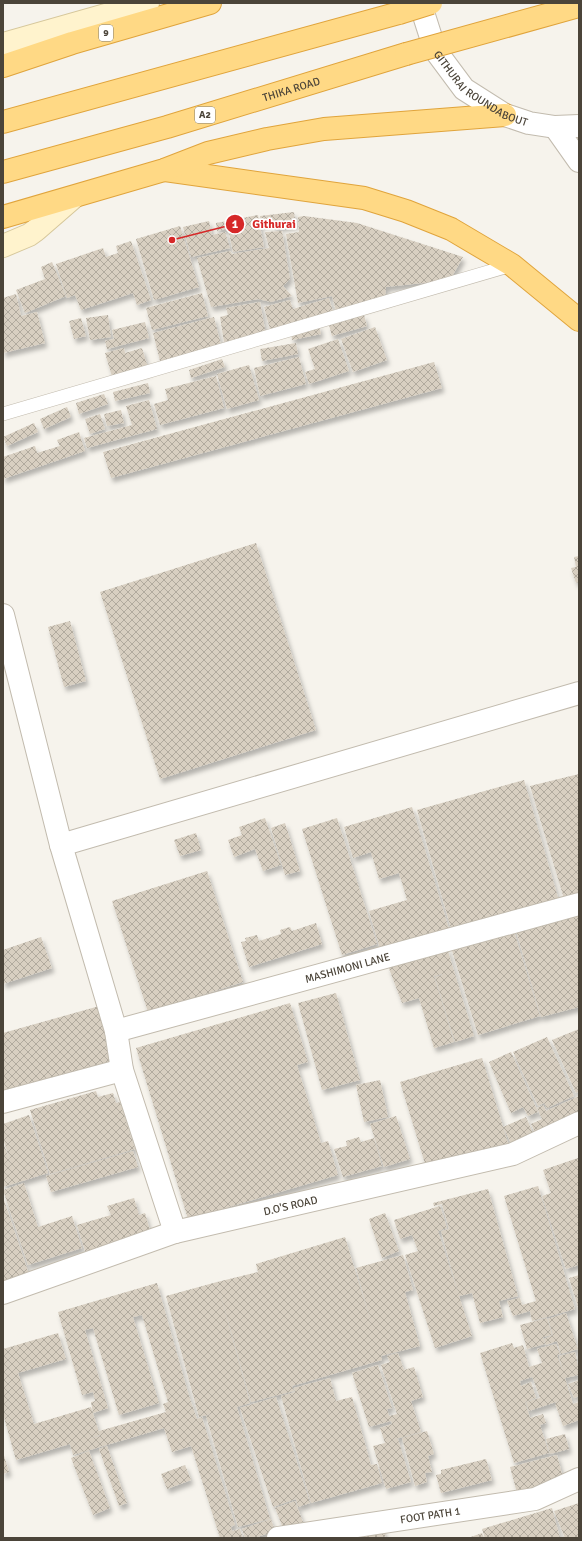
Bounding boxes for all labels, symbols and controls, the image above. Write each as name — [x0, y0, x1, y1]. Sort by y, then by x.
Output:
road number: 9 — [99, 25, 113, 41]
street label: GITHURAI ROUNDABOUT — [431, 48, 530, 129]
street label: THIKA ROAD — [261, 74, 321, 104]
road number: A2 — [195, 107, 215, 123]
callout: Githurai — [225, 212, 304, 236]
text: 1 — [232, 217, 239, 232]
text: Githurai — [252, 217, 296, 232]
street label: MASHIMONI LANE — [303, 950, 391, 985]
street label: D.O'S ROAD — [262, 1193, 319, 1218]
street label: FOOT PATH 1 — [399, 1504, 461, 1526]

